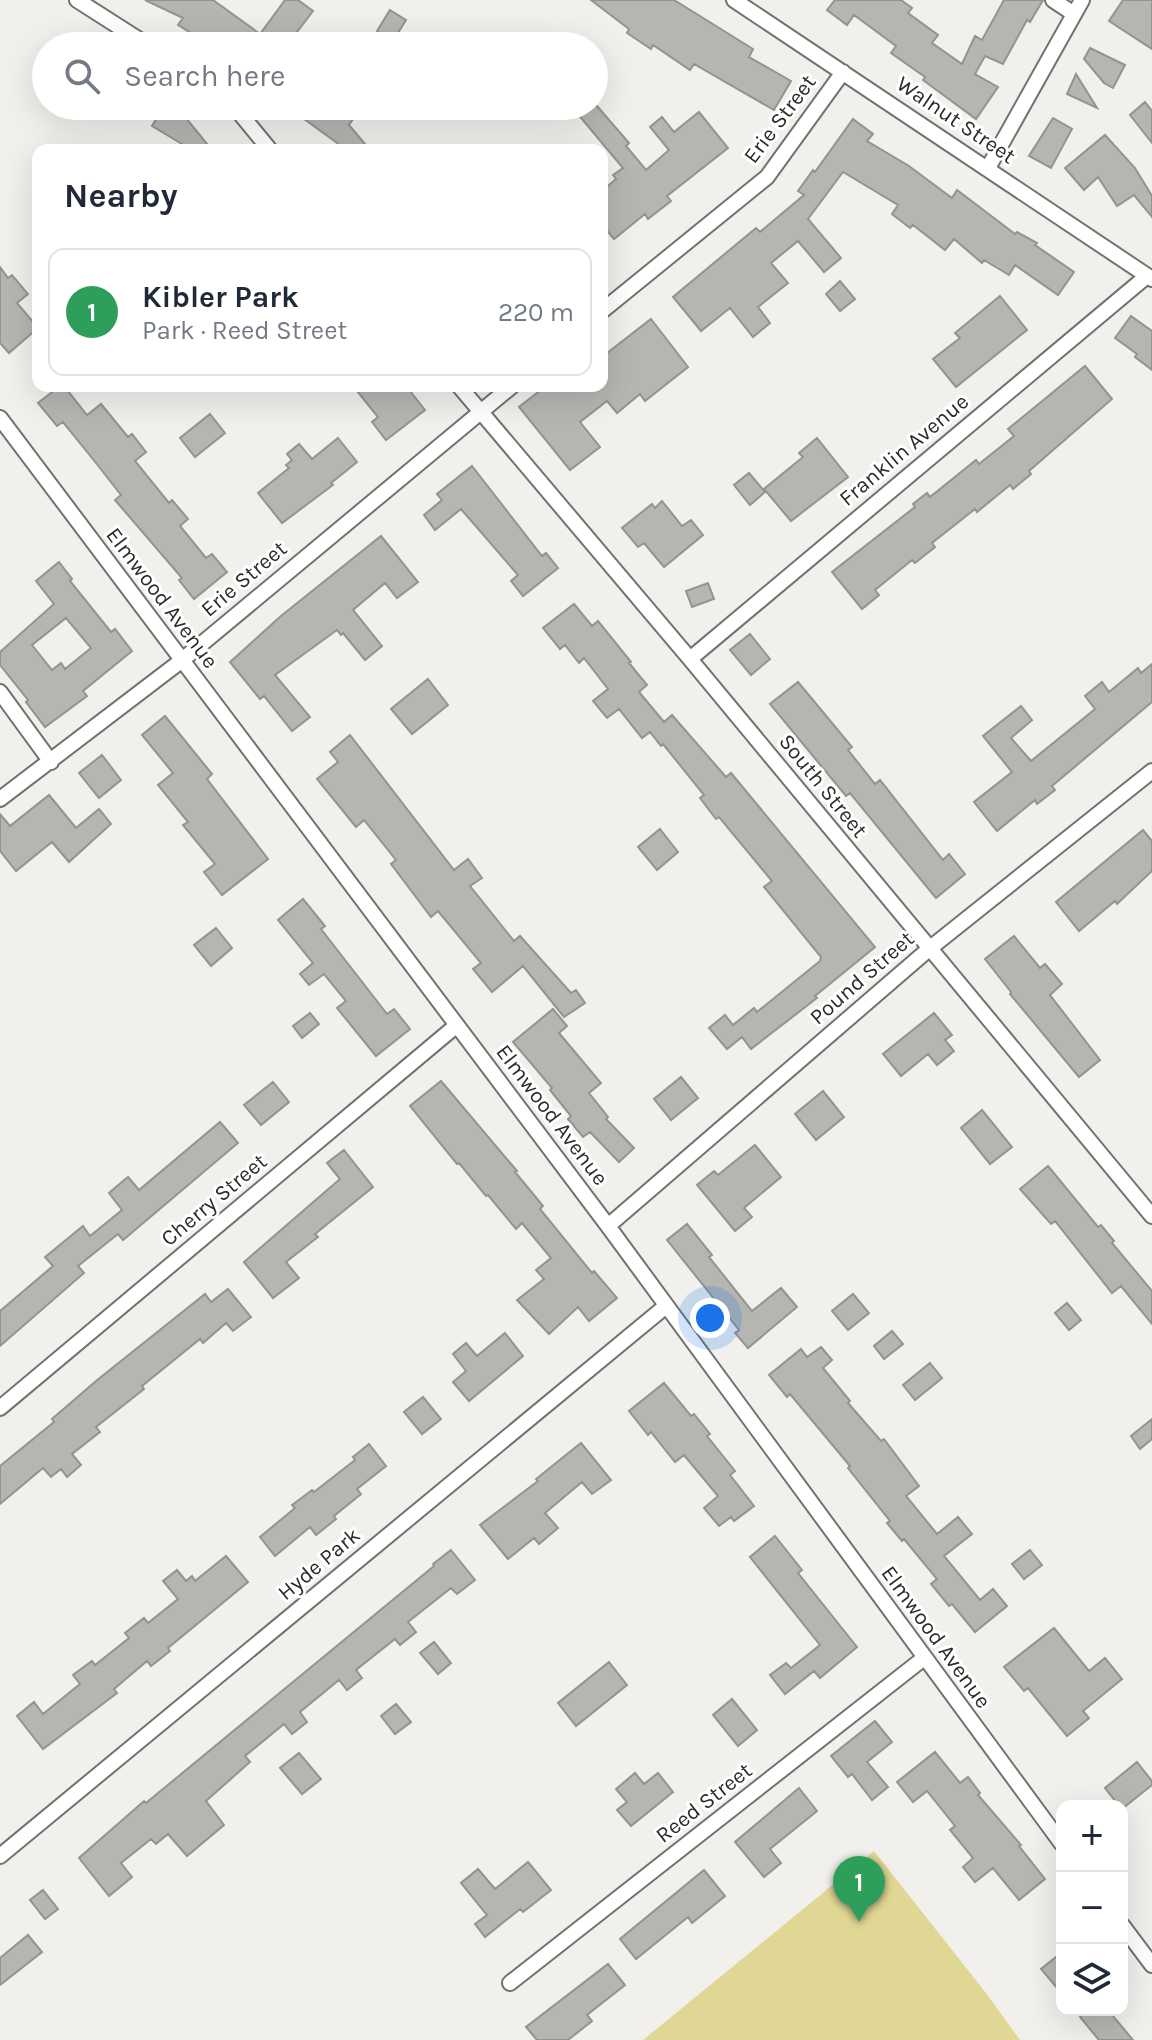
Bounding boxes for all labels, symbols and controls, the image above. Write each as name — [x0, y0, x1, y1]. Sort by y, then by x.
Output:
search box — [32, 32, 608, 120]
icon: search — [60, 54, 104, 98]
text: Search here — [124, 58, 285, 94]
street label: Erie Street — [738, 70, 822, 168]
street label: Walnut Street — [892, 71, 1020, 169]
text: Nearby — [64, 176, 178, 216]
text: Kibler Park — [142, 279, 299, 315]
text: 1 — [87, 297, 97, 328]
text: 220 m — [498, 297, 574, 328]
text: Park · Reed Street — [142, 315, 347, 346]
street label: Franklin Avenue — [834, 388, 974, 512]
street label: Elmwood Avenue — [101, 522, 223, 674]
street label: Erie Street — [196, 536, 292, 622]
street label: South Street — [773, 729, 873, 843]
street label: Pound Street — [805, 926, 919, 1030]
street label: Elmwood Avenue — [491, 1039, 613, 1191]
street label: Cherry Street — [156, 1148, 272, 1252]
your location — [690, 1298, 730, 1338]
street label: Hyde Park — [273, 1522, 365, 1606]
street label: Elmwood Avenue — [876, 1561, 996, 1713]
street label: Reed Street — [651, 1757, 757, 1849]
map controls — [1056, 1800, 1128, 2016]
button: + — [1056, 1800, 1128, 1872]
pin: 1 — [833, 1856, 885, 1922]
button: − — [1056, 1872, 1128, 1944]
button: layers — [1056, 1944, 1128, 2016]

